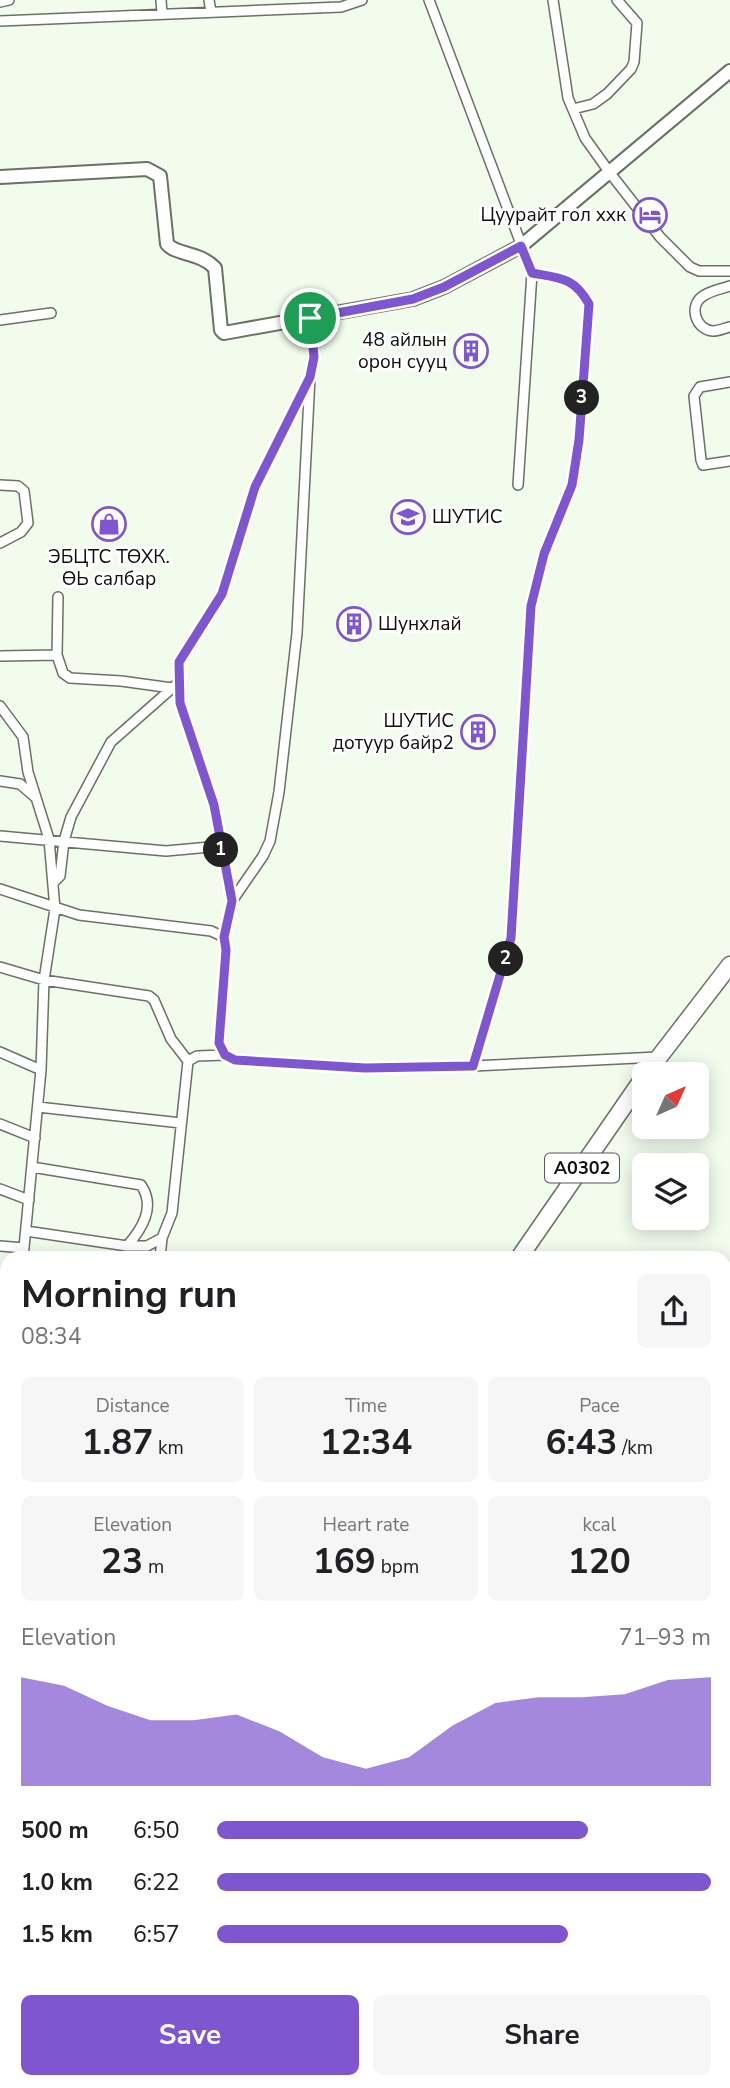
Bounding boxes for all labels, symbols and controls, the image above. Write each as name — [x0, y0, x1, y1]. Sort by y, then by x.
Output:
hotel icon: Цуурайт гол ххк — [631, 196, 669, 234]
place label: Цуурайт гол ххк — [481, 202, 626, 228]
pin — [280, 288, 340, 348]
icon: arrive — [291, 299, 329, 337]
place label: 48 айлын орон сууц — [358, 327, 447, 375]
building icon: 48 айлын орон сууц — [452, 332, 490, 370]
pin: 3 — [564, 380, 600, 416]
text: 3 — [576, 384, 587, 410]
school or university icon: ШУТИС — [389, 498, 427, 536]
place label: ШУТИС — [432, 504, 503, 530]
shop icon: ЭБЦТС ТӨХК. ӨЬ салбар — [90, 505, 128, 543]
place label: ЭБЦТС ТӨХК. ӨЬ салбар — [48, 544, 170, 592]
building icon: Шунхлай — [335, 605, 373, 643]
place label: Шунхлай — [378, 611, 462, 637]
place label: ШУТИС дотуур байр2 — [333, 708, 454, 756]
building icon: ШУТИС дотуур байр2 — [459, 713, 497, 751]
pin: 1 — [204, 832, 238, 868]
text: 1 — [215, 836, 226, 862]
pin: 2 — [489, 942, 524, 976]
text: 2 — [500, 945, 511, 971]
north arrow — [632, 1062, 709, 1139]
map controls — [632, 1062, 709, 1230]
button: layers — [632, 1153, 709, 1230]
road number: A0302 — [545, 1154, 619, 1182]
text: Morning run — [21, 1269, 237, 1320]
button: share — [637, 1274, 711, 1348]
text: 08:34 — [21, 1321, 81, 1352]
text: Distance — [96, 1393, 170, 1419]
text: Time — [345, 1393, 387, 1419]
text: Pace — [579, 1393, 620, 1419]
text: 1.87 — [81, 1419, 153, 1466]
text: 12:34 — [320, 1419, 412, 1466]
text: 6:43 — [545, 1419, 617, 1466]
text: km — [153, 1435, 184, 1461]
text: /km — [617, 1435, 653, 1461]
text: Elevation — [93, 1512, 172, 1538]
text: Heart rate — [323, 1512, 409, 1538]
text: kcal — [582, 1512, 616, 1538]
text: 23 — [101, 1538, 143, 1585]
text: 169 — [313, 1538, 376, 1585]
text: 120 — [568, 1538, 631, 1585]
text: m — [143, 1554, 164, 1580]
text: bpm — [376, 1554, 419, 1580]
text: Elevation — [21, 1622, 116, 1653]
text: 71–93 m — [619, 1622, 711, 1653]
text: 500 m — [21, 1815, 89, 1846]
text: 6:50 — [133, 1815, 180, 1846]
text: 1.0 km — [21, 1867, 93, 1898]
text: 6:22 — [133, 1867, 180, 1898]
text: 1.5 km — [21, 1919, 93, 1950]
text: 6:57 — [133, 1919, 180, 1950]
button: Save — [21, 1995, 359, 2075]
button: Share — [373, 1995, 711, 2075]

